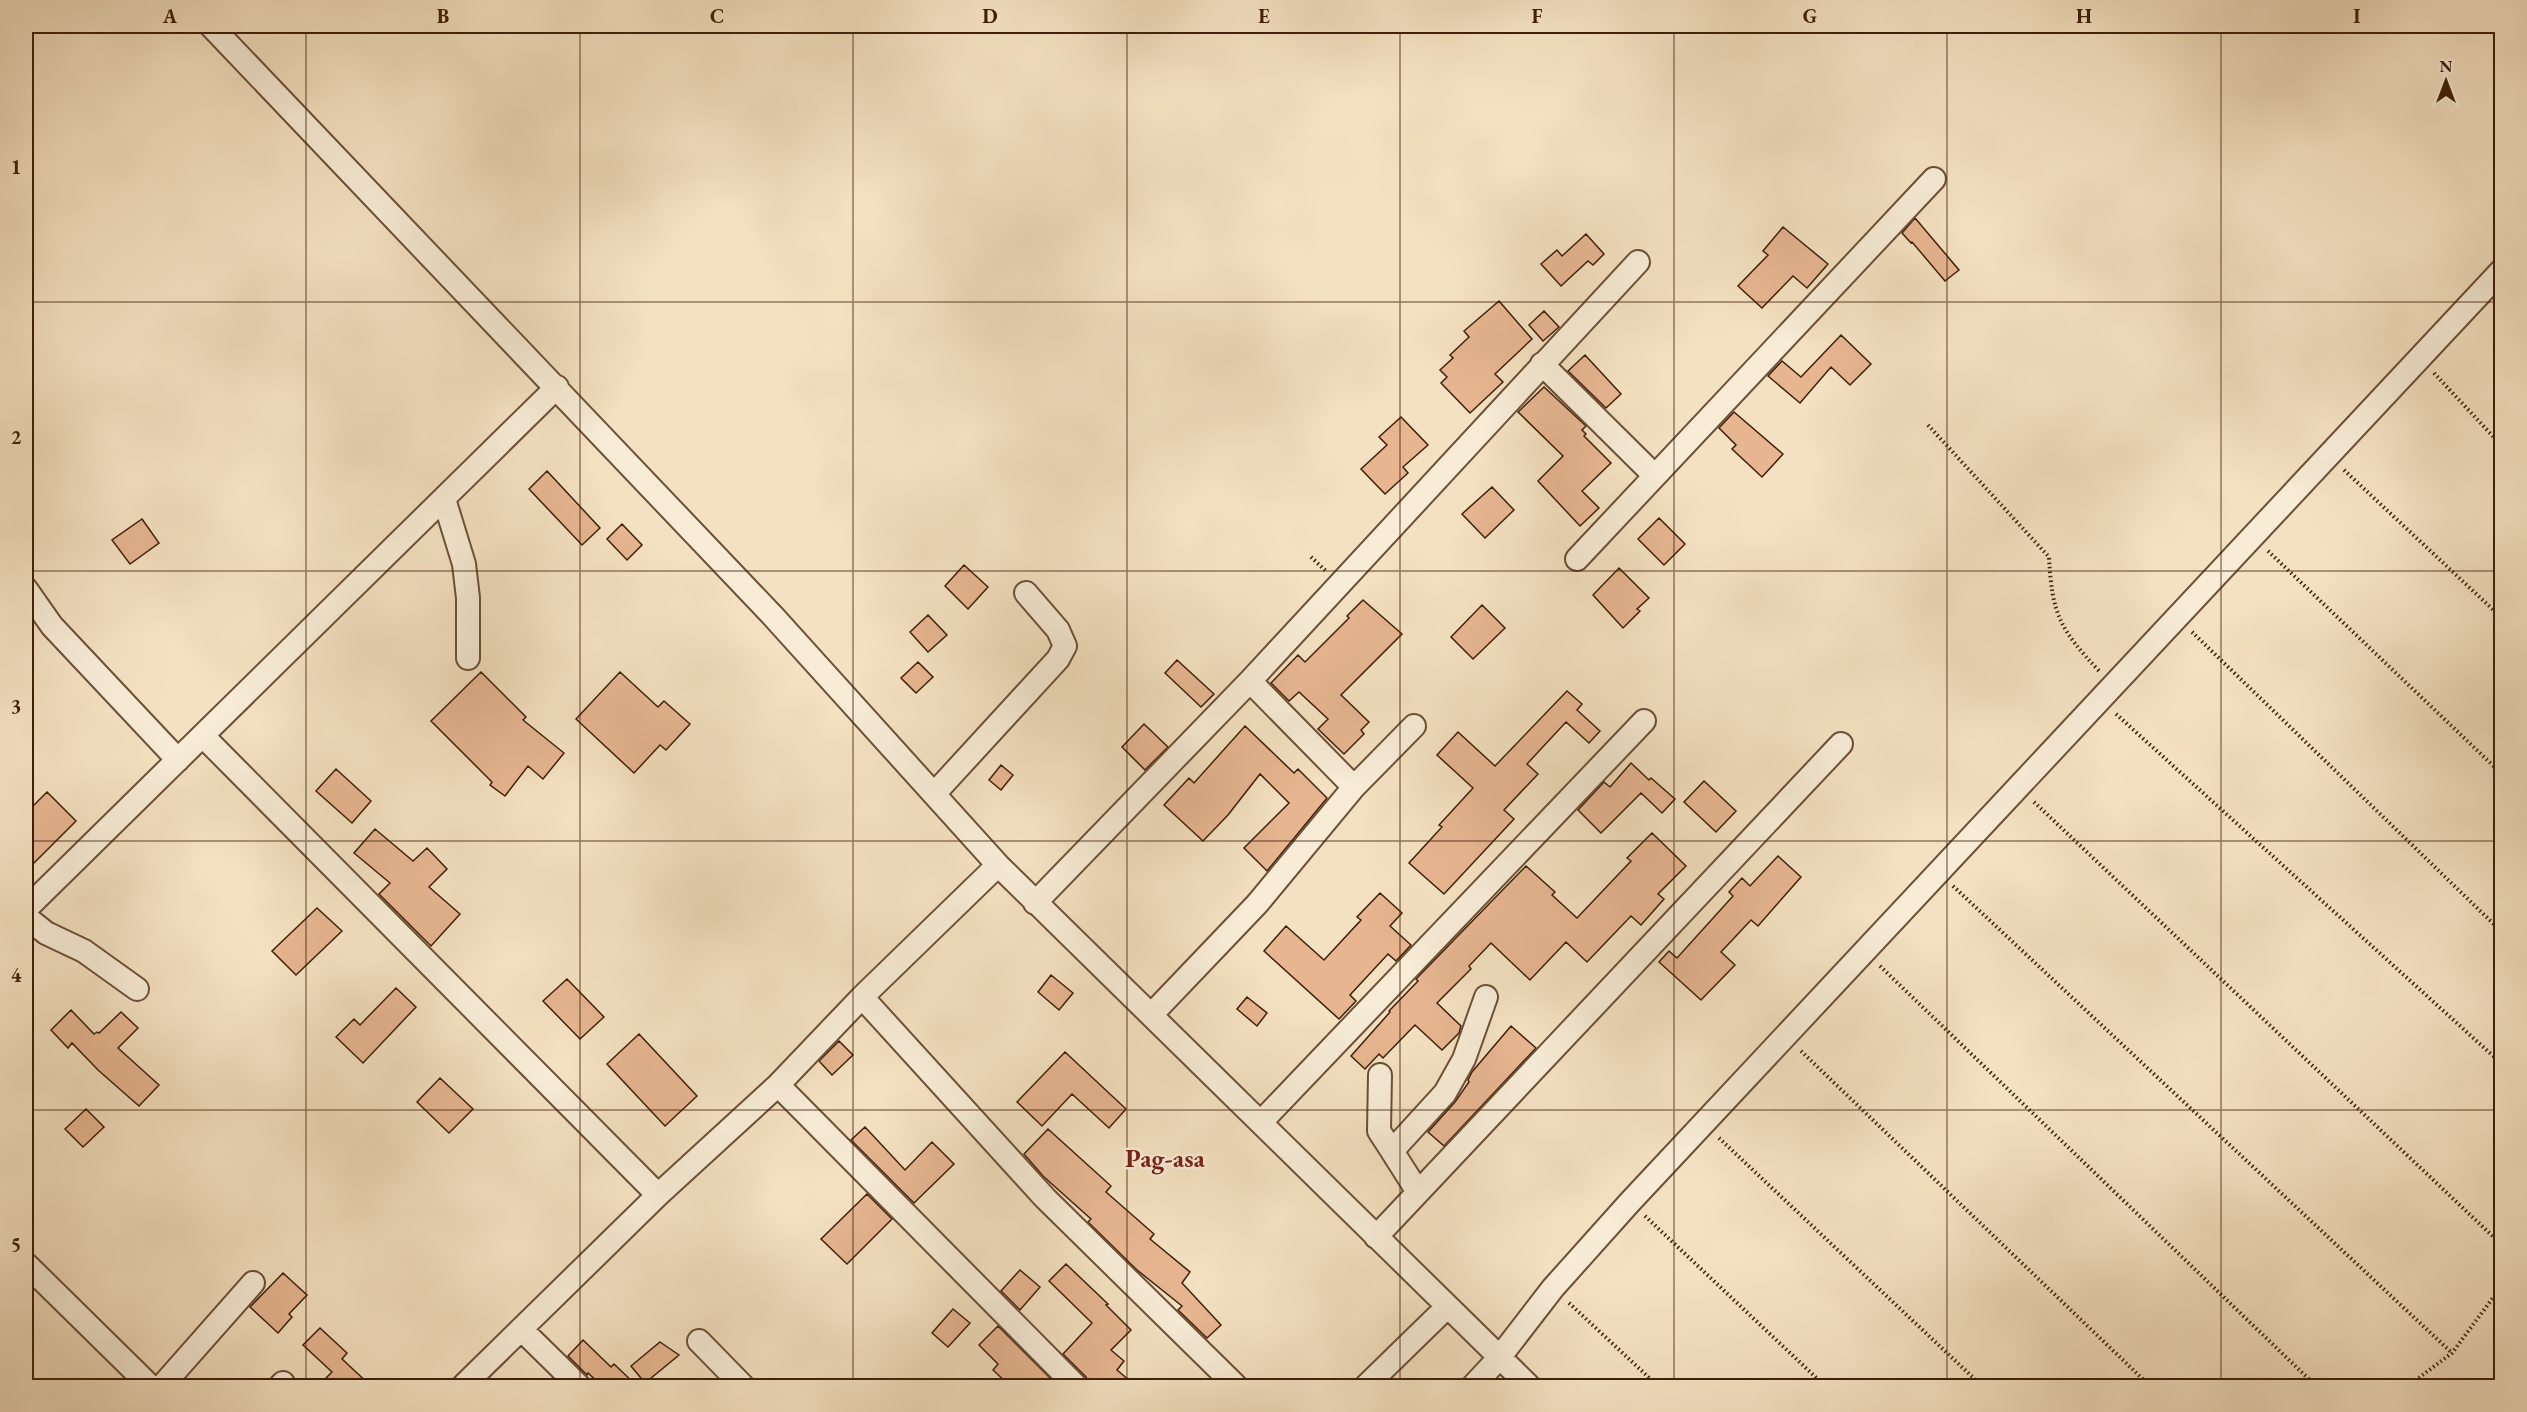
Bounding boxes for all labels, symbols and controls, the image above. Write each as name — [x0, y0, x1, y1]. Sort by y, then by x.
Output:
text: A — [162, 3, 178, 29]
text: B — [437, 3, 449, 29]
text: C — [710, 3, 724, 29]
text: D — [982, 3, 998, 29]
text: E — [1258, 3, 1270, 29]
text: F — [1532, 3, 1543, 29]
text: G — [1803, 3, 1817, 29]
text: H — [2076, 3, 2092, 29]
text: I — [2353, 3, 2361, 29]
north arrow — [2416, 51, 2476, 111]
text: N — [2440, 56, 2453, 77]
text: 1 — [11, 154, 21, 180]
text: 2 — [11, 424, 22, 450]
text: 3 — [11, 693, 21, 719]
text: 4 — [11, 962, 22, 988]
district label: Pag-asa — [1125, 1141, 1206, 1175]
text: 5 — [11, 1231, 21, 1257]

